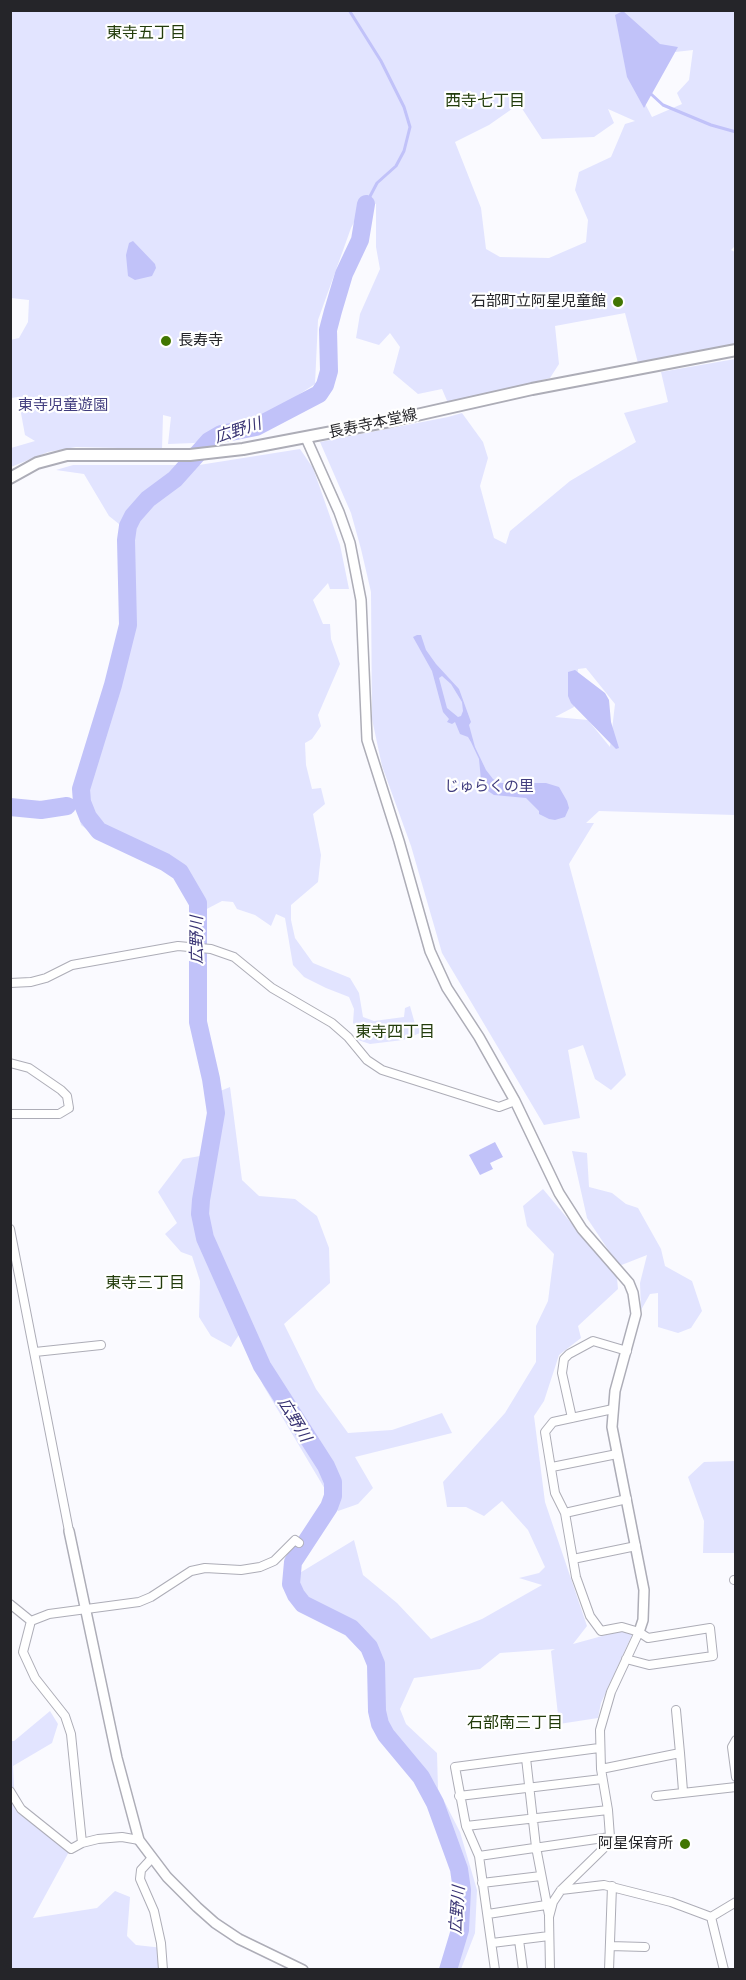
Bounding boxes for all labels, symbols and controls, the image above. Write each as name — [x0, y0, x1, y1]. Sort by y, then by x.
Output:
district label: 東寺五丁目 — [106, 24, 186, 44]
district label: 西寺七丁目 — [445, 92, 525, 112]
place label: 石部町立阿星児童館 — [471, 293, 606, 311]
marker: 石部町立阿星児童館 — [611, 295, 625, 309]
place label: 長寿寺 — [178, 332, 223, 350]
marker: 長寿寺 — [159, 334, 173, 348]
park label: 東寺児童遊園 — [18, 397, 108, 415]
street label: 長寿寺本堂線 — [327, 406, 419, 442]
water label: 広野川 — [212, 414, 264, 448]
park label: じゅらくの里 — [444, 778, 534, 796]
water label: 広野川 — [188, 916, 208, 964]
district label: 東寺四丁目 — [355, 1023, 435, 1043]
district label: 東寺三丁目 — [105, 1274, 185, 1294]
water label: 広野川 — [273, 1394, 315, 1446]
district label: 石部南三丁目 — [467, 1714, 563, 1734]
place label: 阿星保育所 — [598, 1835, 673, 1853]
marker: 阿星保育所 — [678, 1837, 692, 1851]
water label: 広野川 — [447, 1885, 469, 1935]

